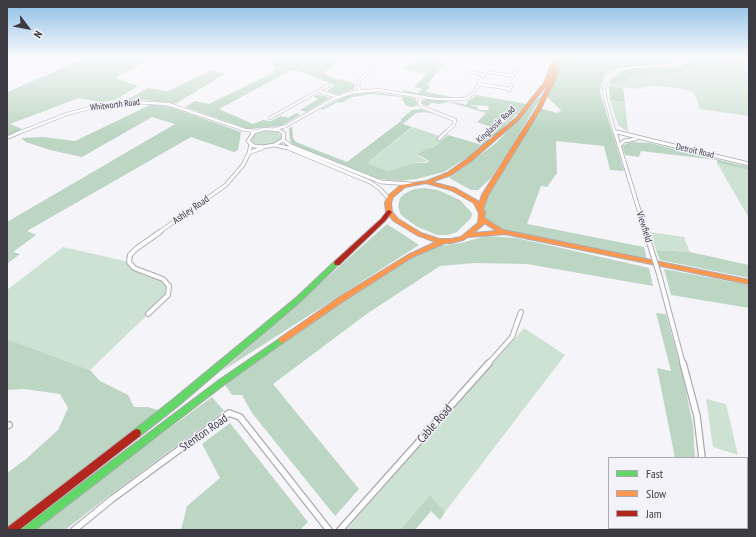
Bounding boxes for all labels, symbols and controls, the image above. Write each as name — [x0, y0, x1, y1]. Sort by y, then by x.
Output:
north arrow — [8, 8, 48, 48]
text: N — [31, 28, 46, 41]
street label: Whitworth Road — [90, 97, 140, 113]
street label: Kinglassie Road — [474, 104, 518, 146]
street label: Detroit Road — [675, 141, 715, 161]
street label: Ashley Road — [170, 193, 212, 227]
street label: Viewfield — [633, 210, 655, 244]
street label: Cable Road — [414, 402, 456, 446]
street label: Stenton Road — [177, 411, 231, 455]
legend — [608, 457, 748, 529]
text: Fast — [646, 466, 663, 481]
text: Slow — [646, 486, 666, 501]
text: Jam — [646, 506, 662, 521]

